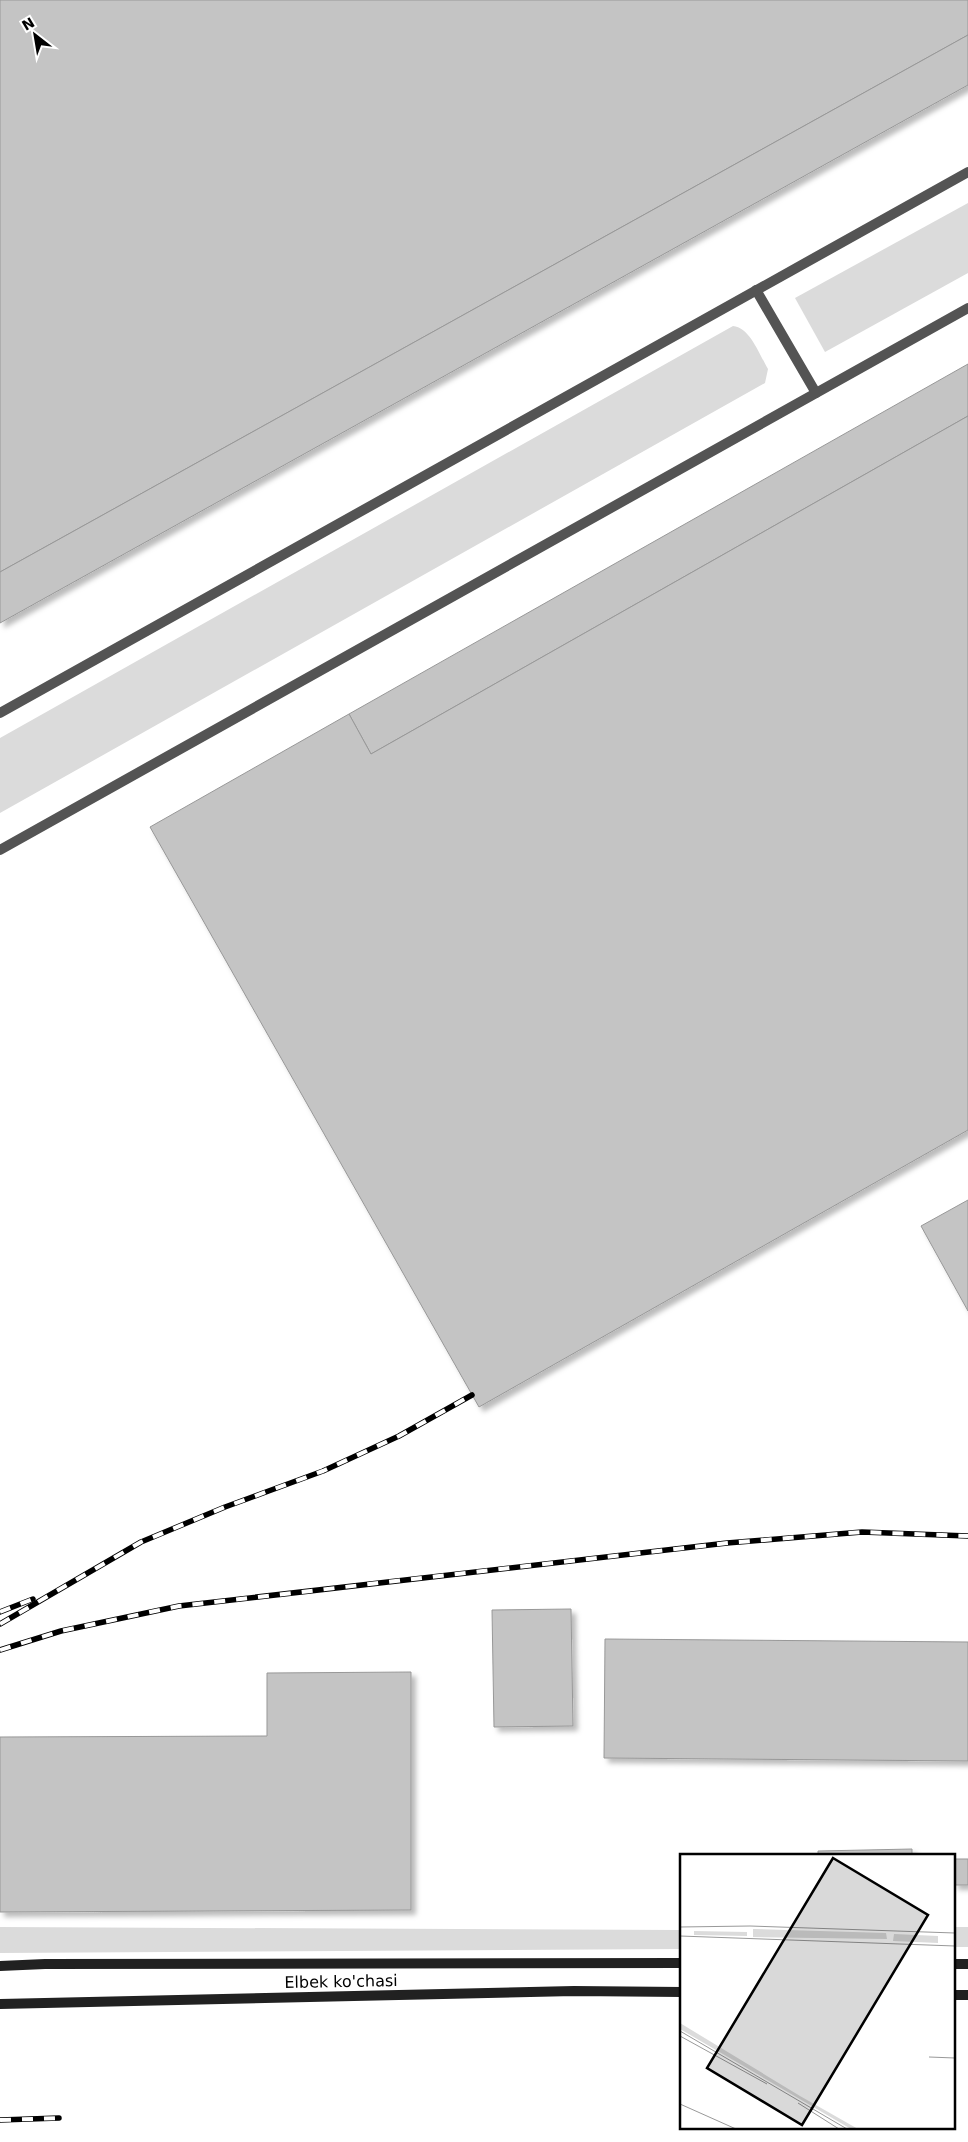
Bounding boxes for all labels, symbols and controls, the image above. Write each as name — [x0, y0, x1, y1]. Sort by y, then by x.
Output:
north arrow — [10, 10, 60, 60]
text: N — [19, 14, 37, 34]
inset map — [680, 1854, 956, 2130]
street label: Elbek ko'chasi — [284, 1971, 398, 1992]

